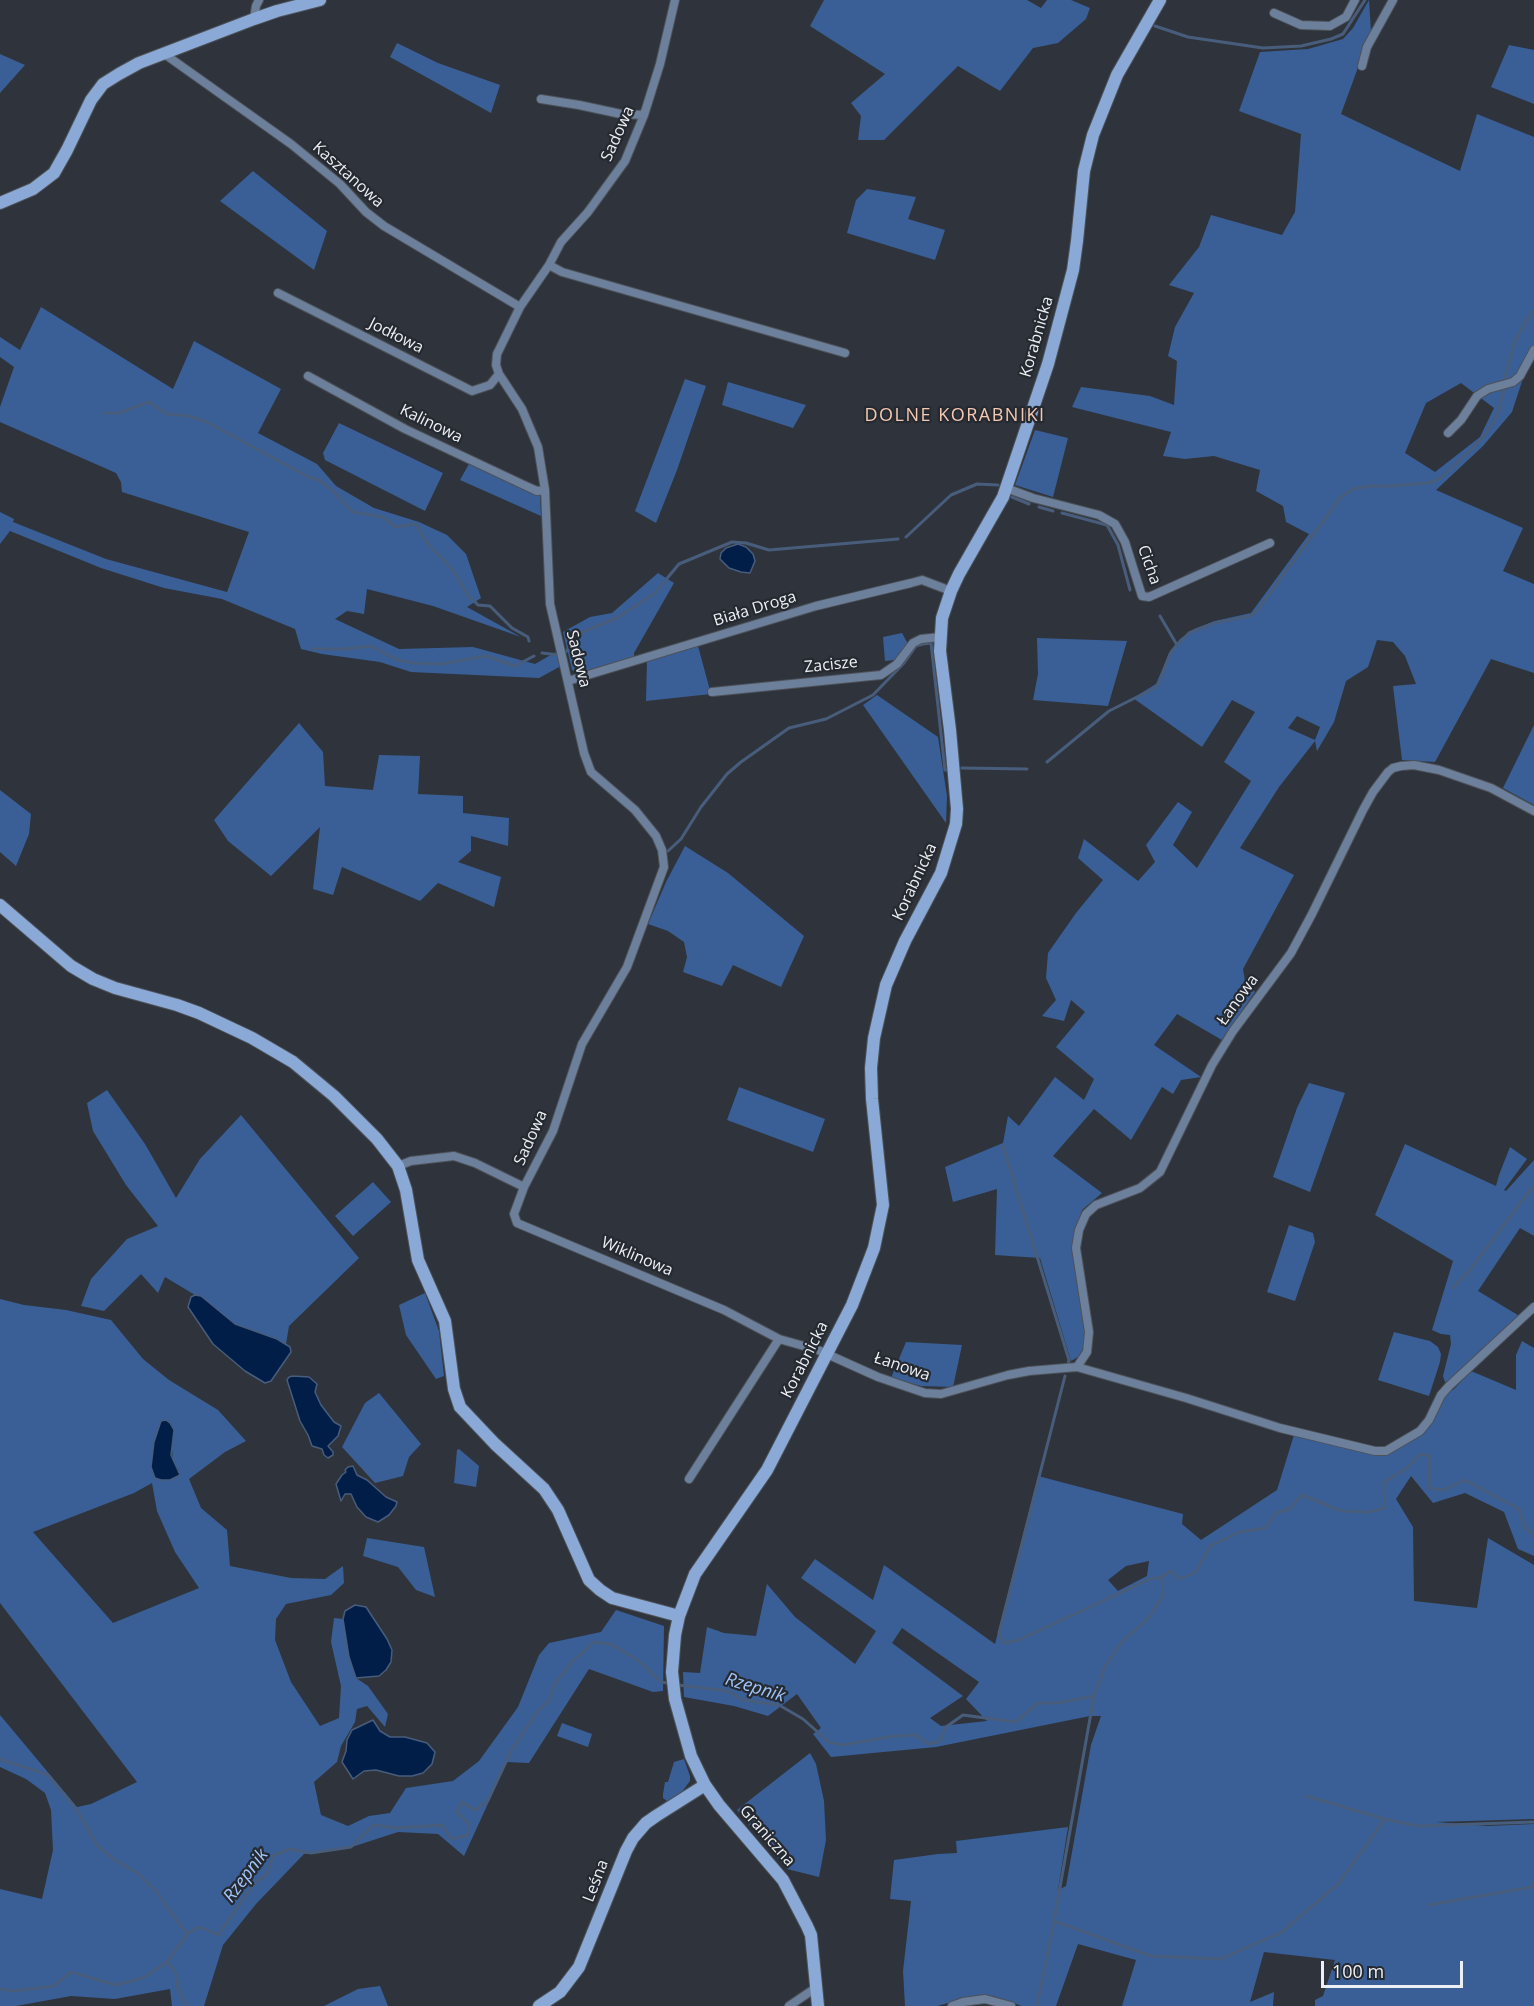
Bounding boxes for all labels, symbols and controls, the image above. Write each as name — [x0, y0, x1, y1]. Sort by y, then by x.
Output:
street label: Sadowa — [597, 103, 639, 165]
street label: Kasztanowa — [308, 138, 388, 212]
street label: Korabnicka — [1016, 294, 1058, 380]
street label: Jodłowa — [366, 314, 426, 358]
street label: Kalinowa — [396, 401, 466, 447]
district label: DOLNE KORABNIKI — [865, 405, 1045, 427]
street label: Cicha — [1133, 543, 1165, 587]
street label: Biała Droga — [711, 587, 799, 631]
street label: Sadowa — [562, 628, 594, 690]
street label: Zacisze — [803, 653, 859, 677]
street label: Korabnicka — [889, 840, 941, 924]
street label: Łanowa — [1213, 971, 1263, 1029]
street label: Sadowa — [510, 1107, 552, 1169]
street label: Wiklinowa — [598, 1233, 676, 1281]
street label: Korabnicka — [778, 1318, 832, 1402]
street label: Łanowa — [871, 1348, 933, 1386]
water label: Rzepnik — [723, 1669, 787, 1707]
street label: Graniczna — [735, 1801, 799, 1871]
water label: Rzepnik — [219, 1845, 273, 1907]
street label: Leśna — [579, 1857, 613, 1905]
scale bar — [1324, 1949, 1466, 1987]
text: 100 m — [1332, 1959, 1384, 1983]

